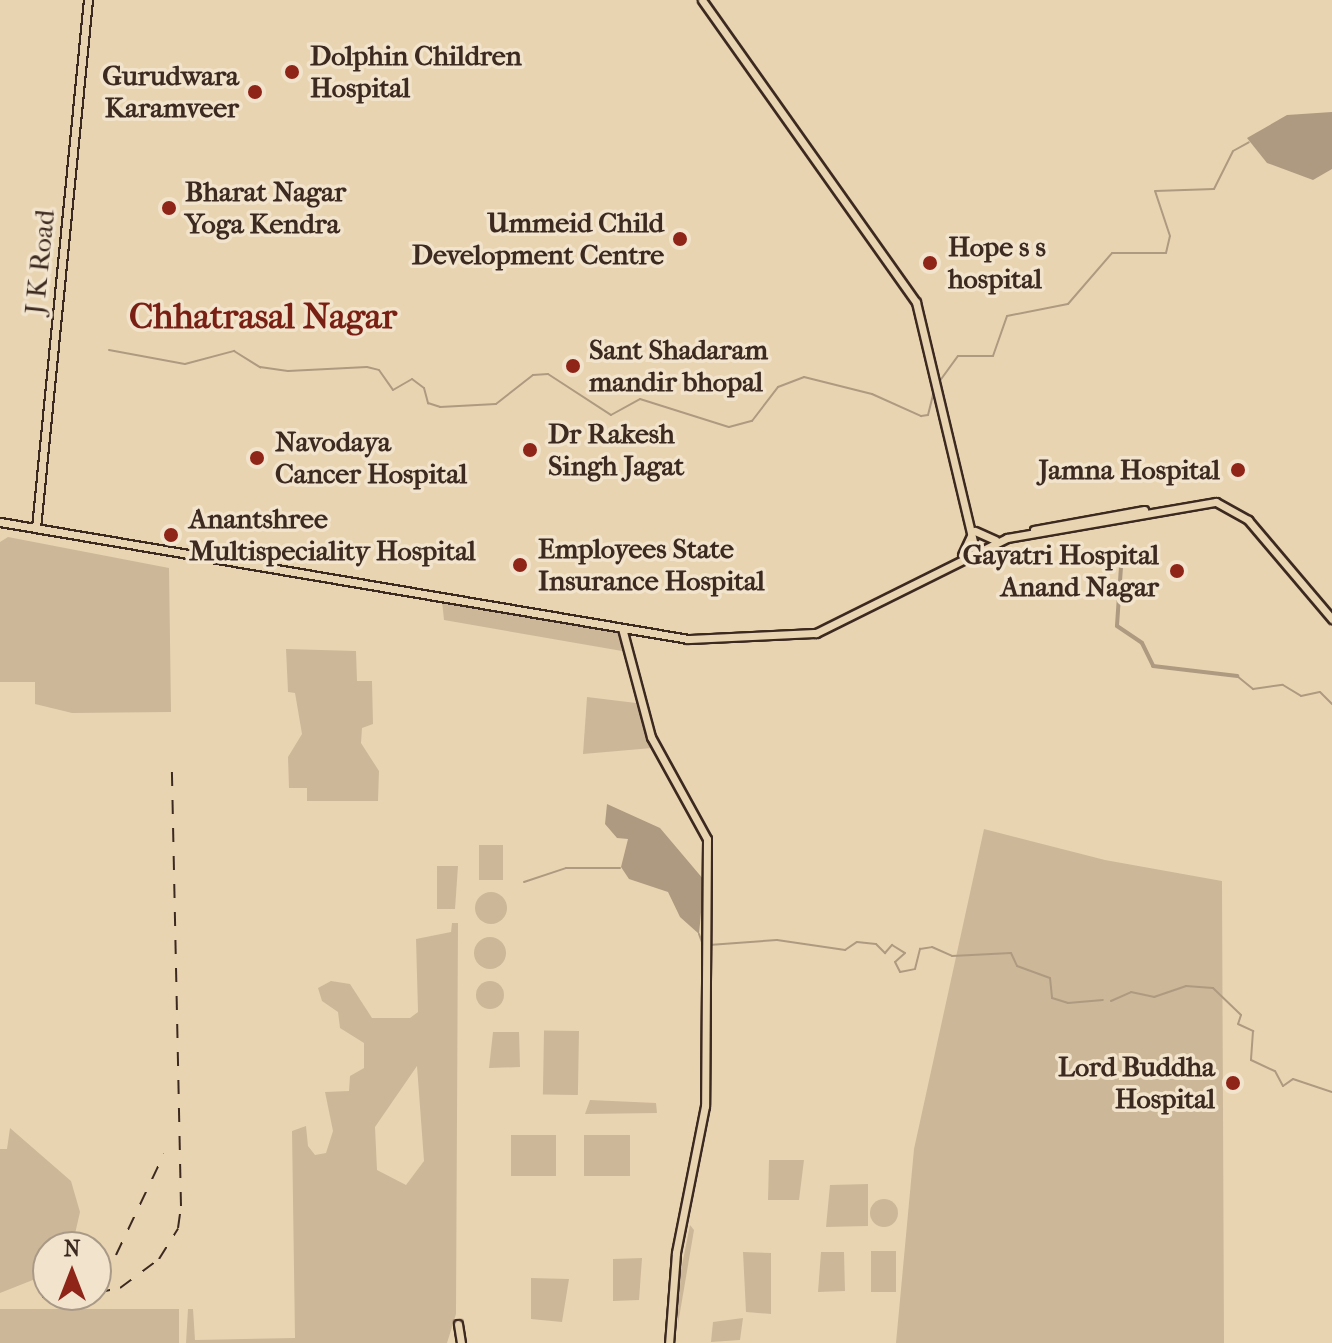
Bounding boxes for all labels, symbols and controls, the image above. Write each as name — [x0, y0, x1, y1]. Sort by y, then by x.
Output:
place label: Dolphin Children Hospital — [310, 39, 522, 105]
place label: Gurudwara Karamveer — [102, 59, 239, 125]
marker: Dolphin Children Hospital — [281, 61, 303, 83]
marker: Gurudwara Karamveer — [246, 83, 264, 101]
place label: Bharat Nagar Yoga Kendra — [185, 175, 346, 241]
marker: Bharat Nagar Yoga Kendra — [160, 199, 178, 217]
place label: Ummeid Child Development Centre — [412, 206, 664, 272]
street label: J K Road — [18, 208, 62, 316]
marker: Ummeid Child Development Centre — [671, 230, 689, 248]
place label: Hope s s hospital — [948, 230, 1046, 296]
marker: Hope s s hospital — [919, 252, 941, 274]
district label: Chhatrasal Nagar — [129, 295, 397, 339]
place label: Sant Shadaram mandir bhopal — [589, 333, 768, 399]
marker: Sant Shadaram mandir bhopal — [564, 357, 582, 375]
place label: Dr Rakesh Singh Jagat — [548, 417, 684, 483]
place label: Navodaya Cancer Hospital — [275, 425, 467, 491]
marker: Dr Rakesh Singh Jagat — [519, 439, 541, 461]
marker: Navodaya Cancer Hospital — [246, 447, 268, 469]
place label: Jamna Hospital — [1038, 453, 1220, 487]
marker: Jamna Hospital — [1227, 459, 1249, 481]
place label: Anantshree Multispeciality Hospital — [189, 502, 476, 568]
marker: Anantshree Multispeciality Hospital — [160, 524, 182, 546]
place label: Employees State Insurance Hospital — [538, 532, 765, 598]
place label: Gayatri Hospital Anand Nagar — [963, 538, 1159, 604]
marker: Employees State Insurance Hospital — [509, 554, 531, 576]
marker: Gayatri Hospital Anand Nagar — [1166, 560, 1188, 582]
place label: Lord Buddha Hospital — [1058, 1050, 1215, 1116]
marker: Lord Buddha Hospital — [1222, 1072, 1244, 1094]
north arrow — [32, 1231, 112, 1311]
text: N — [64, 1236, 80, 1262]

